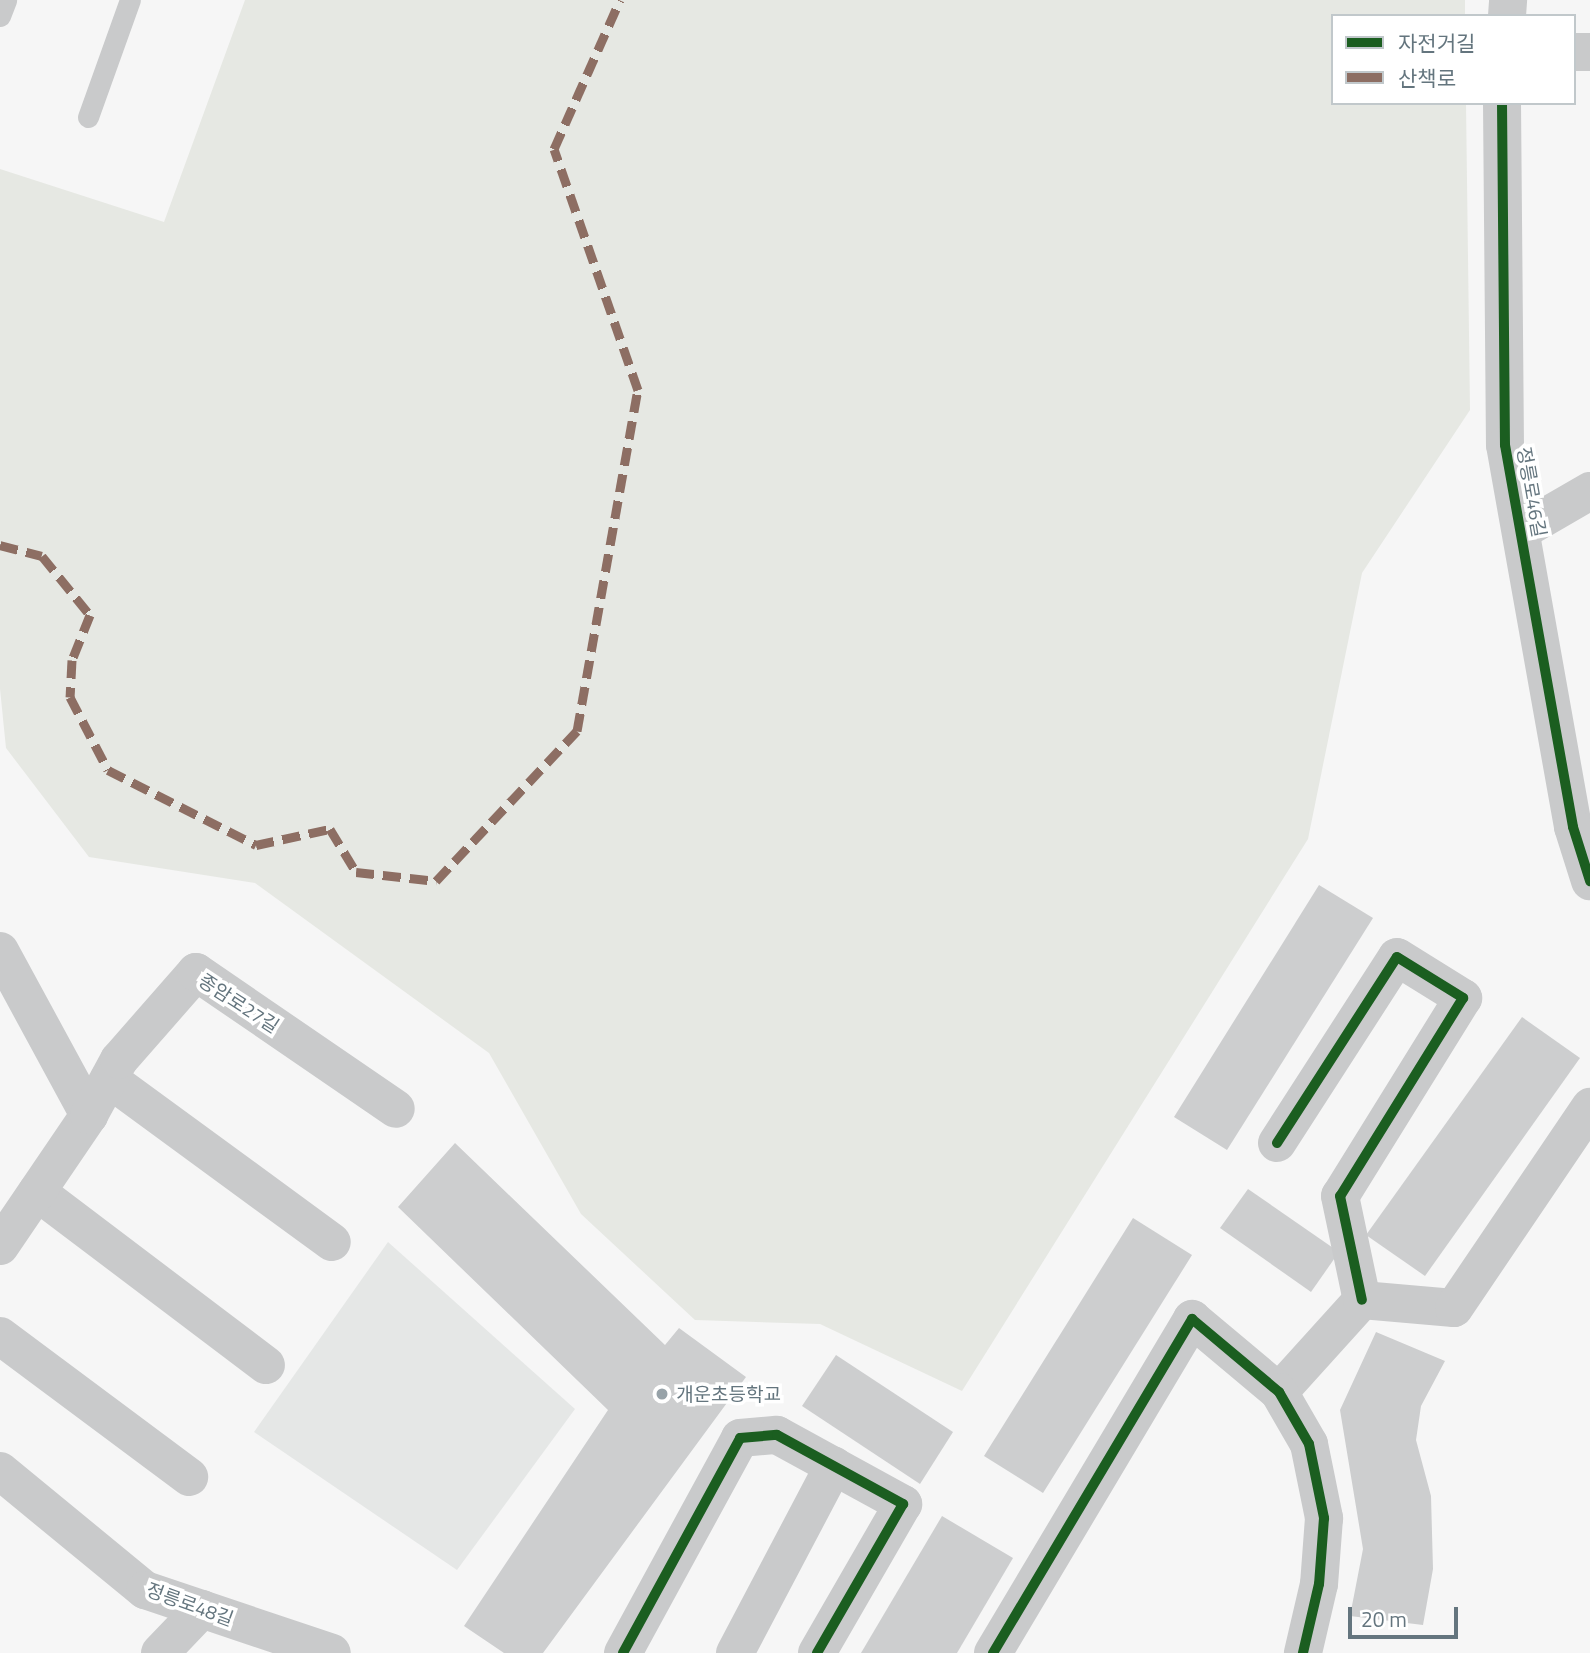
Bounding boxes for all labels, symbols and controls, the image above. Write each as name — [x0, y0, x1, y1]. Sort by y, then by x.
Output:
legend — [1331, 14, 1576, 105]
text: 자전거길 — [1398, 27, 1475, 59]
text: 산책로 — [1398, 62, 1456, 94]
street label: 정릉로46길 — [1513, 445, 1551, 539]
street label: 종암로27길 — [195, 969, 283, 1037]
place label: 개운초등학교 — [676, 1383, 781, 1405]
marker: 개운초등학교 — [654, 1386, 670, 1402]
street label: 정릉로48길 — [143, 1578, 237, 1630]
scale bar — [1352, 1594, 1462, 1638]
text: 20 m — [1361, 1603, 1407, 1635]

